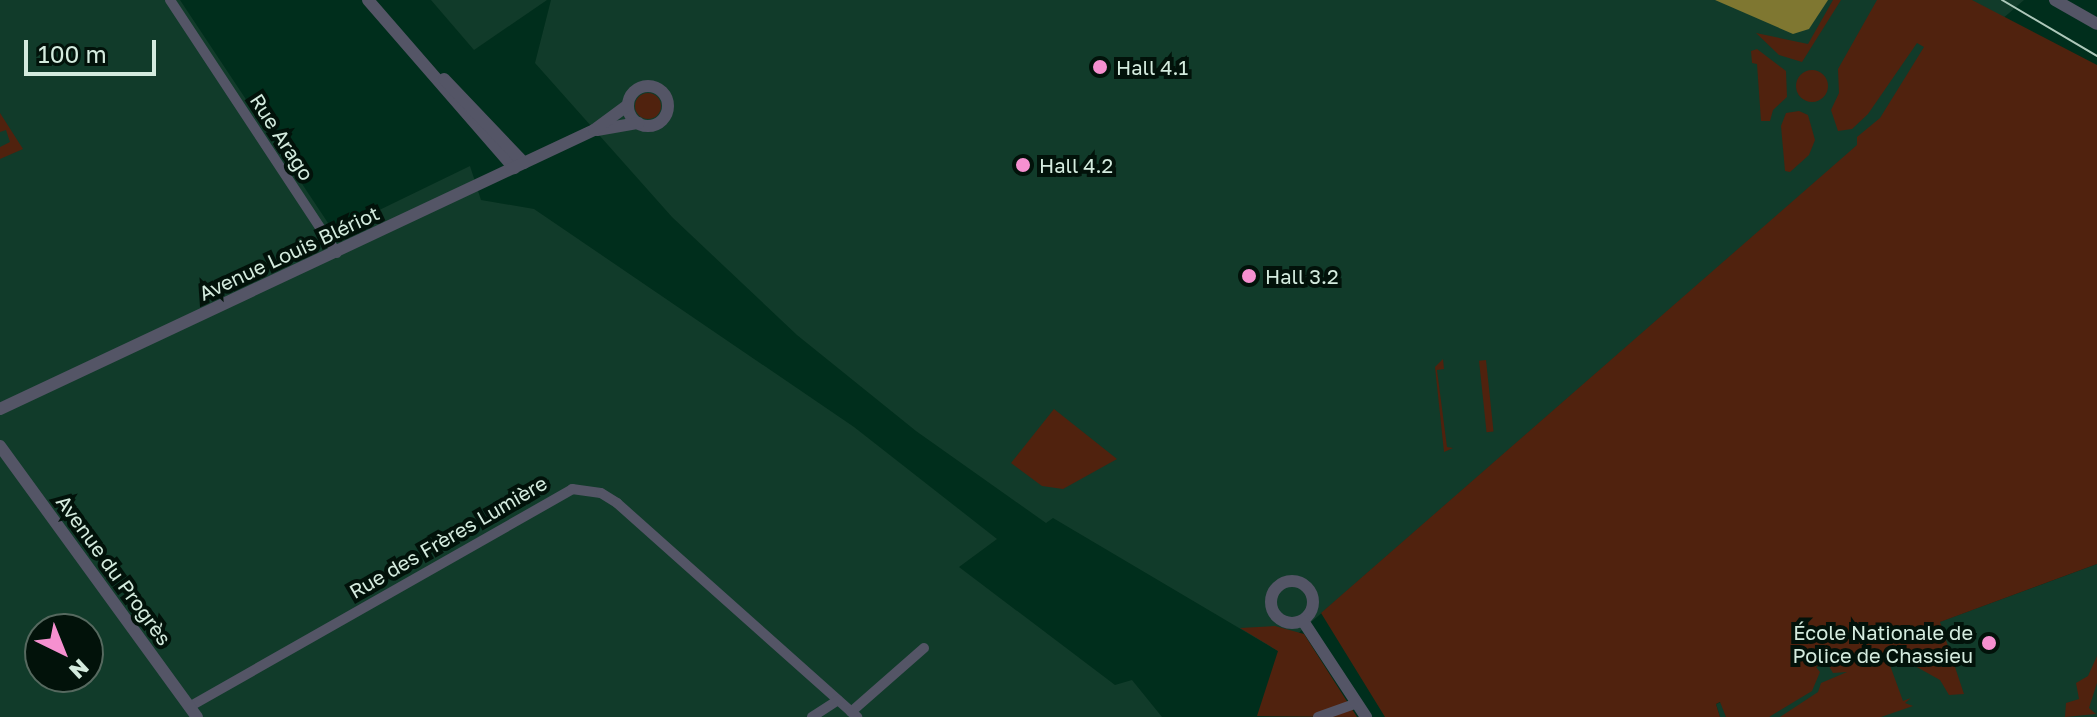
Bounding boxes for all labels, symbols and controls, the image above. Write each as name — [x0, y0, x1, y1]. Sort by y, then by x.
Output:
scale bar — [28, 24, 160, 74]
text: 100 m — [38, 39, 107, 68]
place label: Hall 4.1 — [1116, 55, 1188, 79]
marker: Hall 4.1 — [1091, 58, 1109, 76]
street label: Rue Arago — [245, 89, 319, 185]
place label: Hall 4.2 — [1039, 153, 1113, 177]
marker: Hall 4.2 — [1014, 156, 1032, 174]
street label: Avenue Louis Blériot — [195, 201, 383, 305]
place label: Hall 3.2 — [1265, 264, 1339, 288]
marker: Hall 3.2 — [1240, 267, 1258, 285]
street label: Rue des Frères Lumière — [345, 471, 551, 603]
street label: Avenue du Progrès — [51, 490, 177, 650]
north arrow — [24, 613, 104, 693]
place label: École Nationale de Police de Chassieu — [1792, 620, 1973, 667]
marker: École Nationale de Police de Chassieu — [1980, 634, 1998, 652]
text: N — [64, 654, 95, 685]

